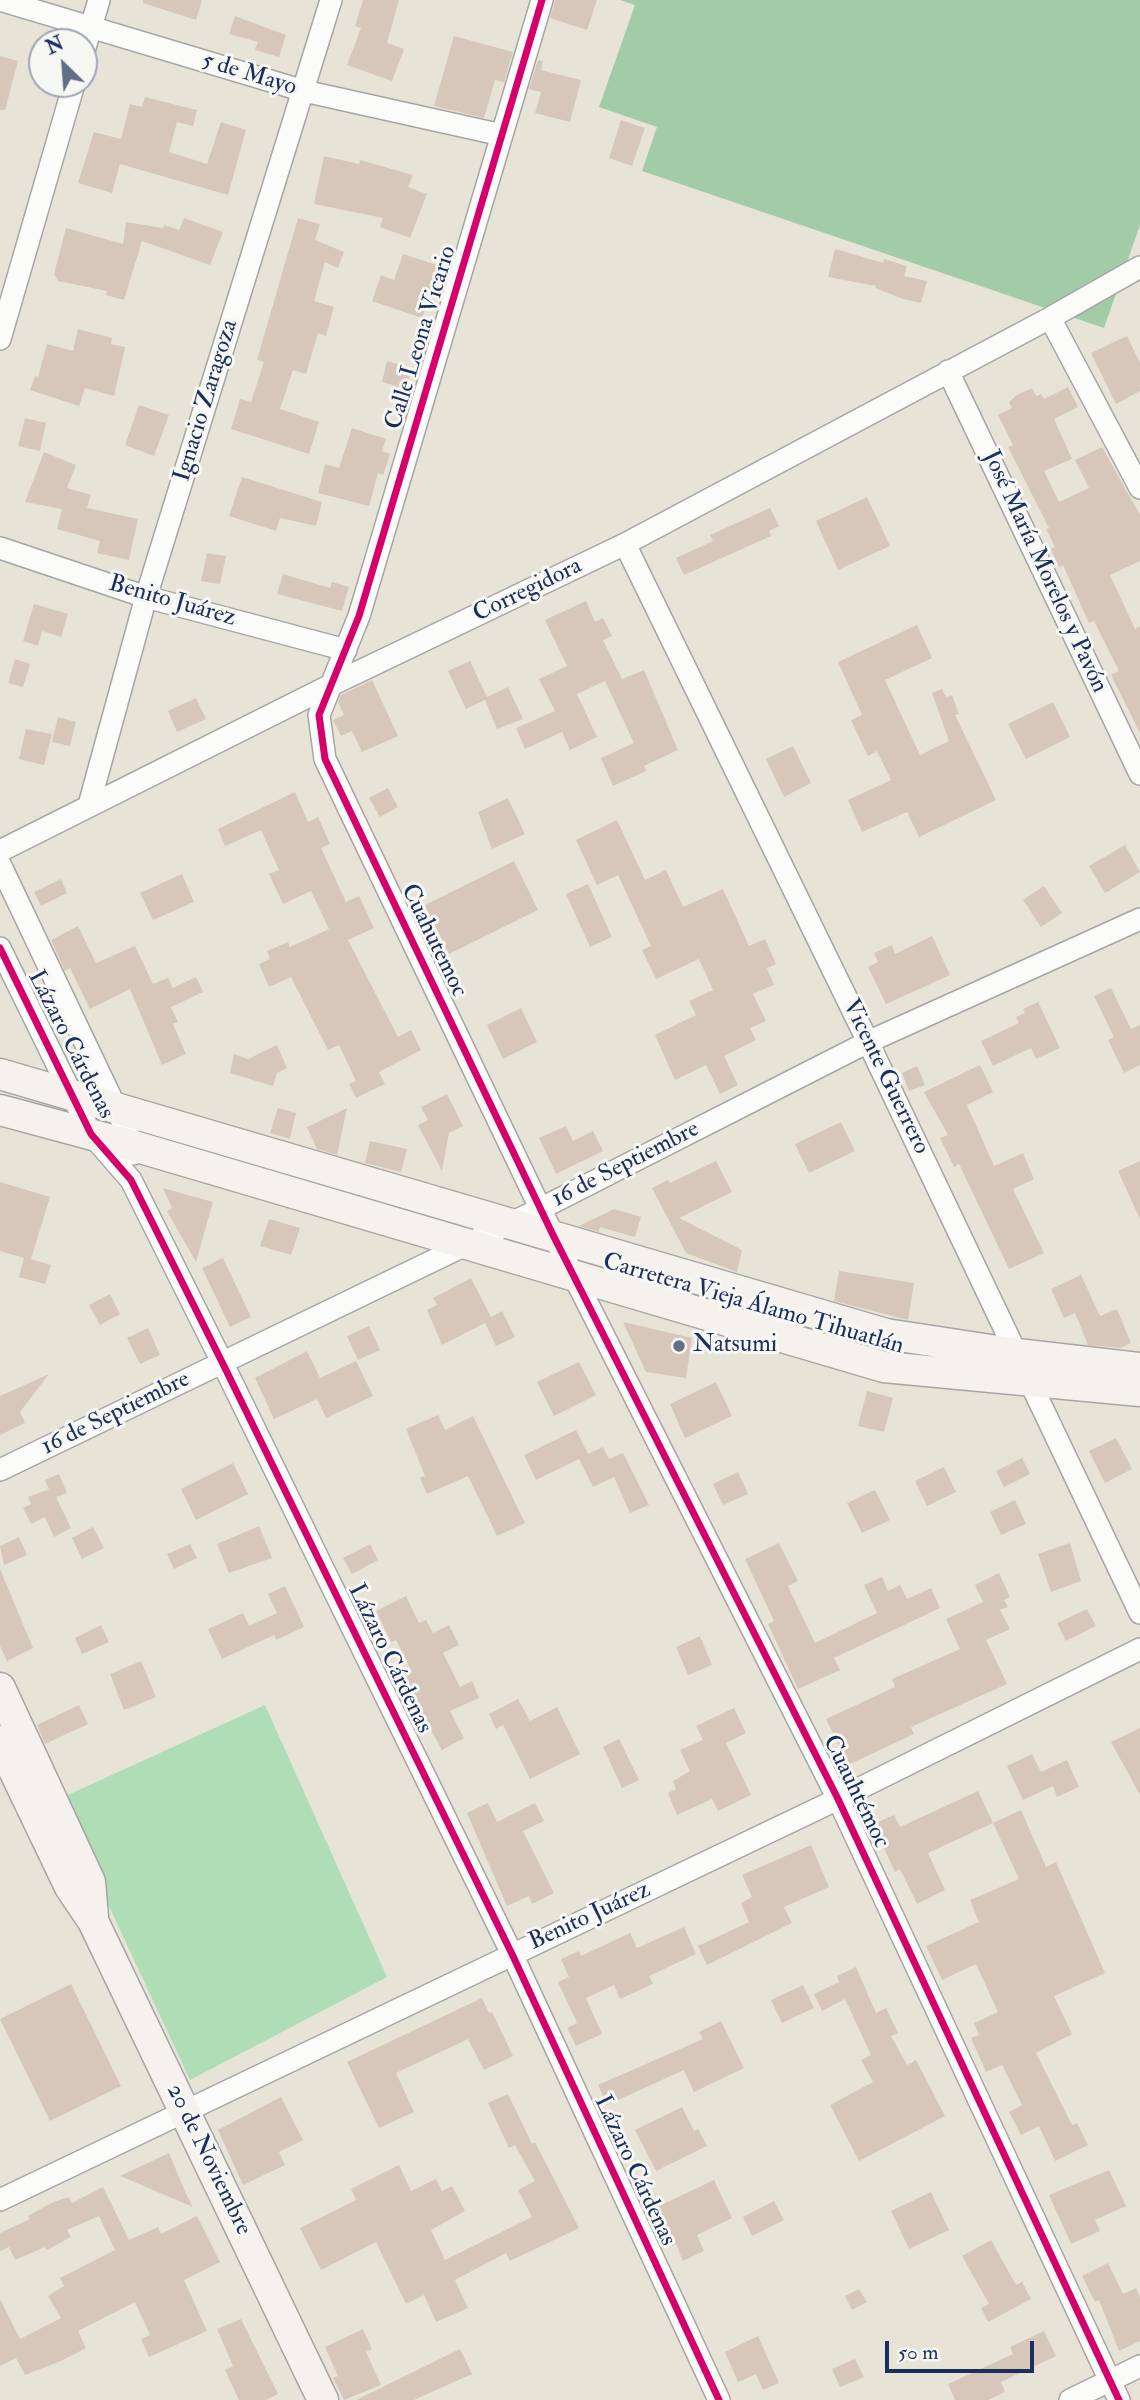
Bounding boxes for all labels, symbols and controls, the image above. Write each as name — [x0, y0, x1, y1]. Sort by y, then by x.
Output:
north arrow — [28, 28, 98, 98]
text: N — [42, 31, 68, 60]
street label: 5 de Mayo — [198, 47, 300, 103]
street label: Calle Leona Vicario — [380, 243, 464, 433]
street label: Ignacio Zaragoza — [169, 317, 245, 485]
street label: José María Morelos y Pavón — [975, 446, 1113, 698]
street label: Corregidora — [469, 552, 587, 630]
street label: Benito Juárez — [105, 570, 239, 634]
street label: Cuahutemoc — [393, 880, 473, 1002]
street label: Lázaro Cárdenas — [20, 966, 120, 1124]
street label: Vicente Guerrero — [835, 995, 935, 1159]
street label: 16 de Septiembre — [548, 1116, 704, 1214]
street label: Carretera Vieja Álamo Tihuatlán — [599, 1248, 907, 1362]
place label: Natsumi — [693, 1332, 777, 1360]
marker: Natsumi — [671, 1338, 687, 1354]
street label: 16 de Septiembre — [37, 1366, 195, 1462]
street label: Lázaro Cárdenas — [340, 1580, 438, 1738]
street label: Cuauhtémoc — [815, 1731, 895, 1853]
street label: Benito Juárez — [525, 1876, 655, 1958]
street label: 20 de Noviembre — [159, 2080, 257, 2240]
street label: Lázaro Cárdenas — [587, 2091, 681, 2251]
scale bar — [888, 2326, 1037, 2370]
text: 50 m — [898, 2339, 939, 2366]

